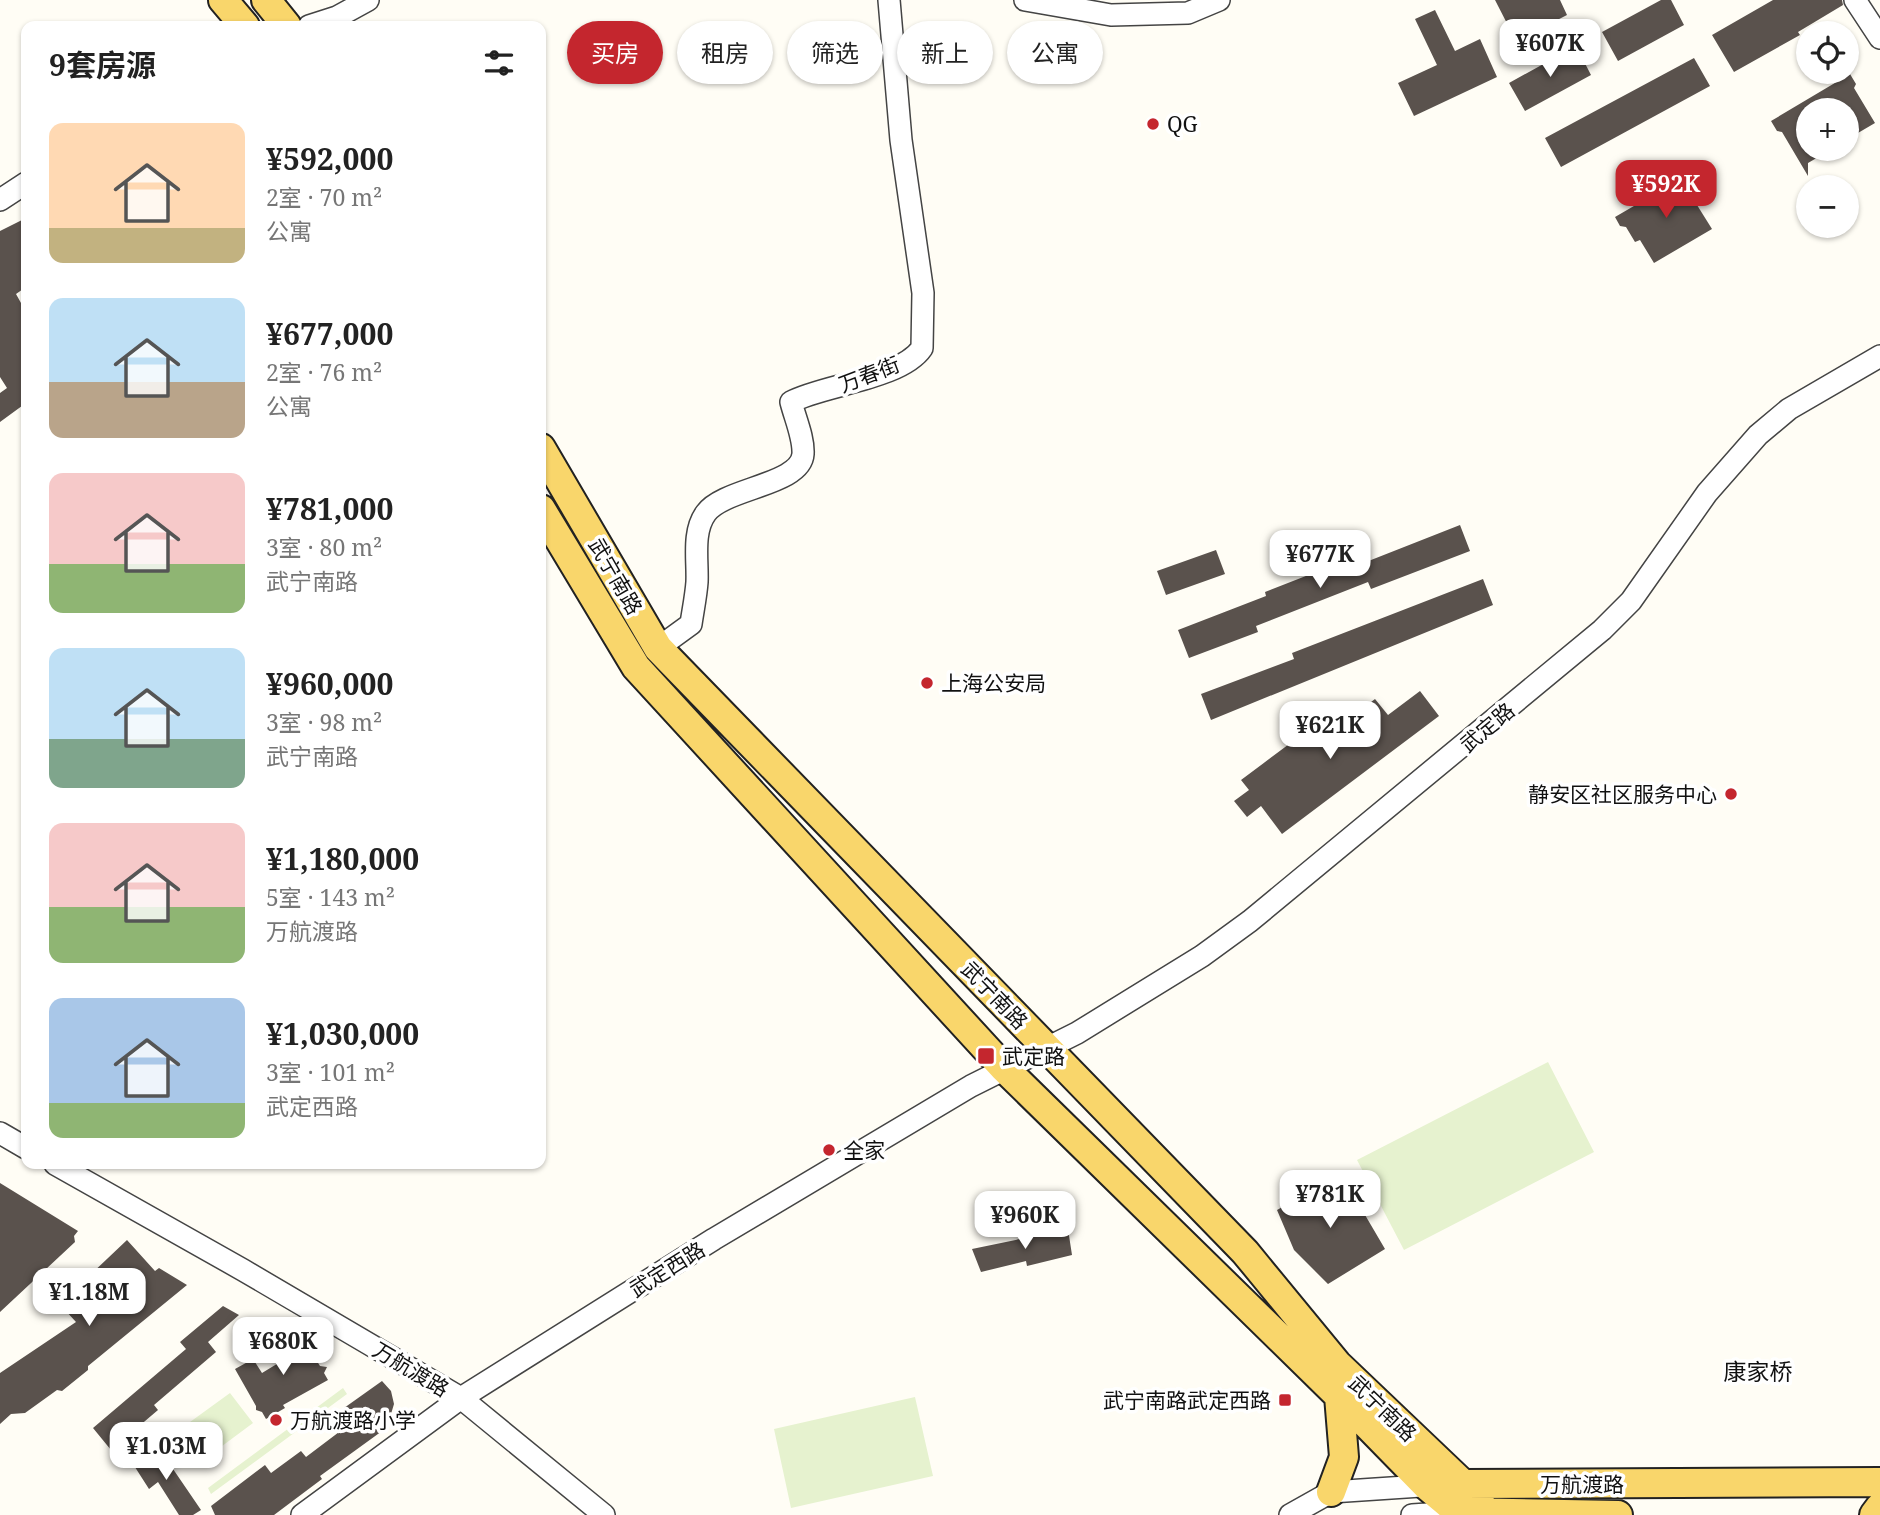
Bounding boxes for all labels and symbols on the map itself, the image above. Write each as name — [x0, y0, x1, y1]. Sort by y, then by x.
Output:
pin: ¥607K — [1501, 20, 1599, 79]
place label: QG — [1167, 110, 1198, 138]
marker: QG — [1145, 116, 1161, 132]
pin: ¥592K — [1617, 160, 1715, 220]
street label: 万春街 — [835, 350, 903, 398]
pin: ¥677K — [1271, 530, 1369, 590]
street label: 武宁南路 — [583, 533, 649, 619]
place label: 上海公安局 — [941, 669, 1046, 697]
marker: 上海公安局 — [919, 675, 935, 691]
street label: 武定路 — [1454, 696, 1520, 758]
pin: ¥621K — [1281, 702, 1379, 761]
place label: 静安区社区服务中心 — [1528, 780, 1717, 808]
marker: 静安区社区服务中心 — [1723, 786, 1739, 802]
street label: 武宁南路 — [956, 955, 1034, 1035]
place label: 武定路 — [1002, 1042, 1065, 1070]
marker: 武定路 — [976, 1046, 996, 1066]
place label: 全家 — [843, 1136, 885, 1164]
marker: 全家 — [821, 1142, 837, 1158]
pin: ¥781K — [1281, 1170, 1379, 1230]
pin: ¥960K — [976, 1192, 1074, 1251]
street label: 武定西路 — [624, 1235, 710, 1303]
pin: ¥1.18M — [32, 1268, 146, 1328]
pin: ¥680K — [234, 1318, 332, 1377]
street label: 万航渡路 — [368, 1335, 454, 1403]
district label: 康家桥 — [1724, 1355, 1793, 1387]
street label: 武宁南路 — [1343, 1369, 1423, 1447]
place label: 武宁南路武定西路 — [1103, 1386, 1271, 1414]
marker: 武宁南路武定西路 — [1277, 1392, 1293, 1408]
place label: 万航渡路小学 — [290, 1406, 416, 1434]
marker: 万航渡路小学 — [268, 1412, 284, 1428]
pin: ¥1.03M — [109, 1422, 223, 1482]
street label: 万航渡路 — [1540, 1470, 1624, 1498]

